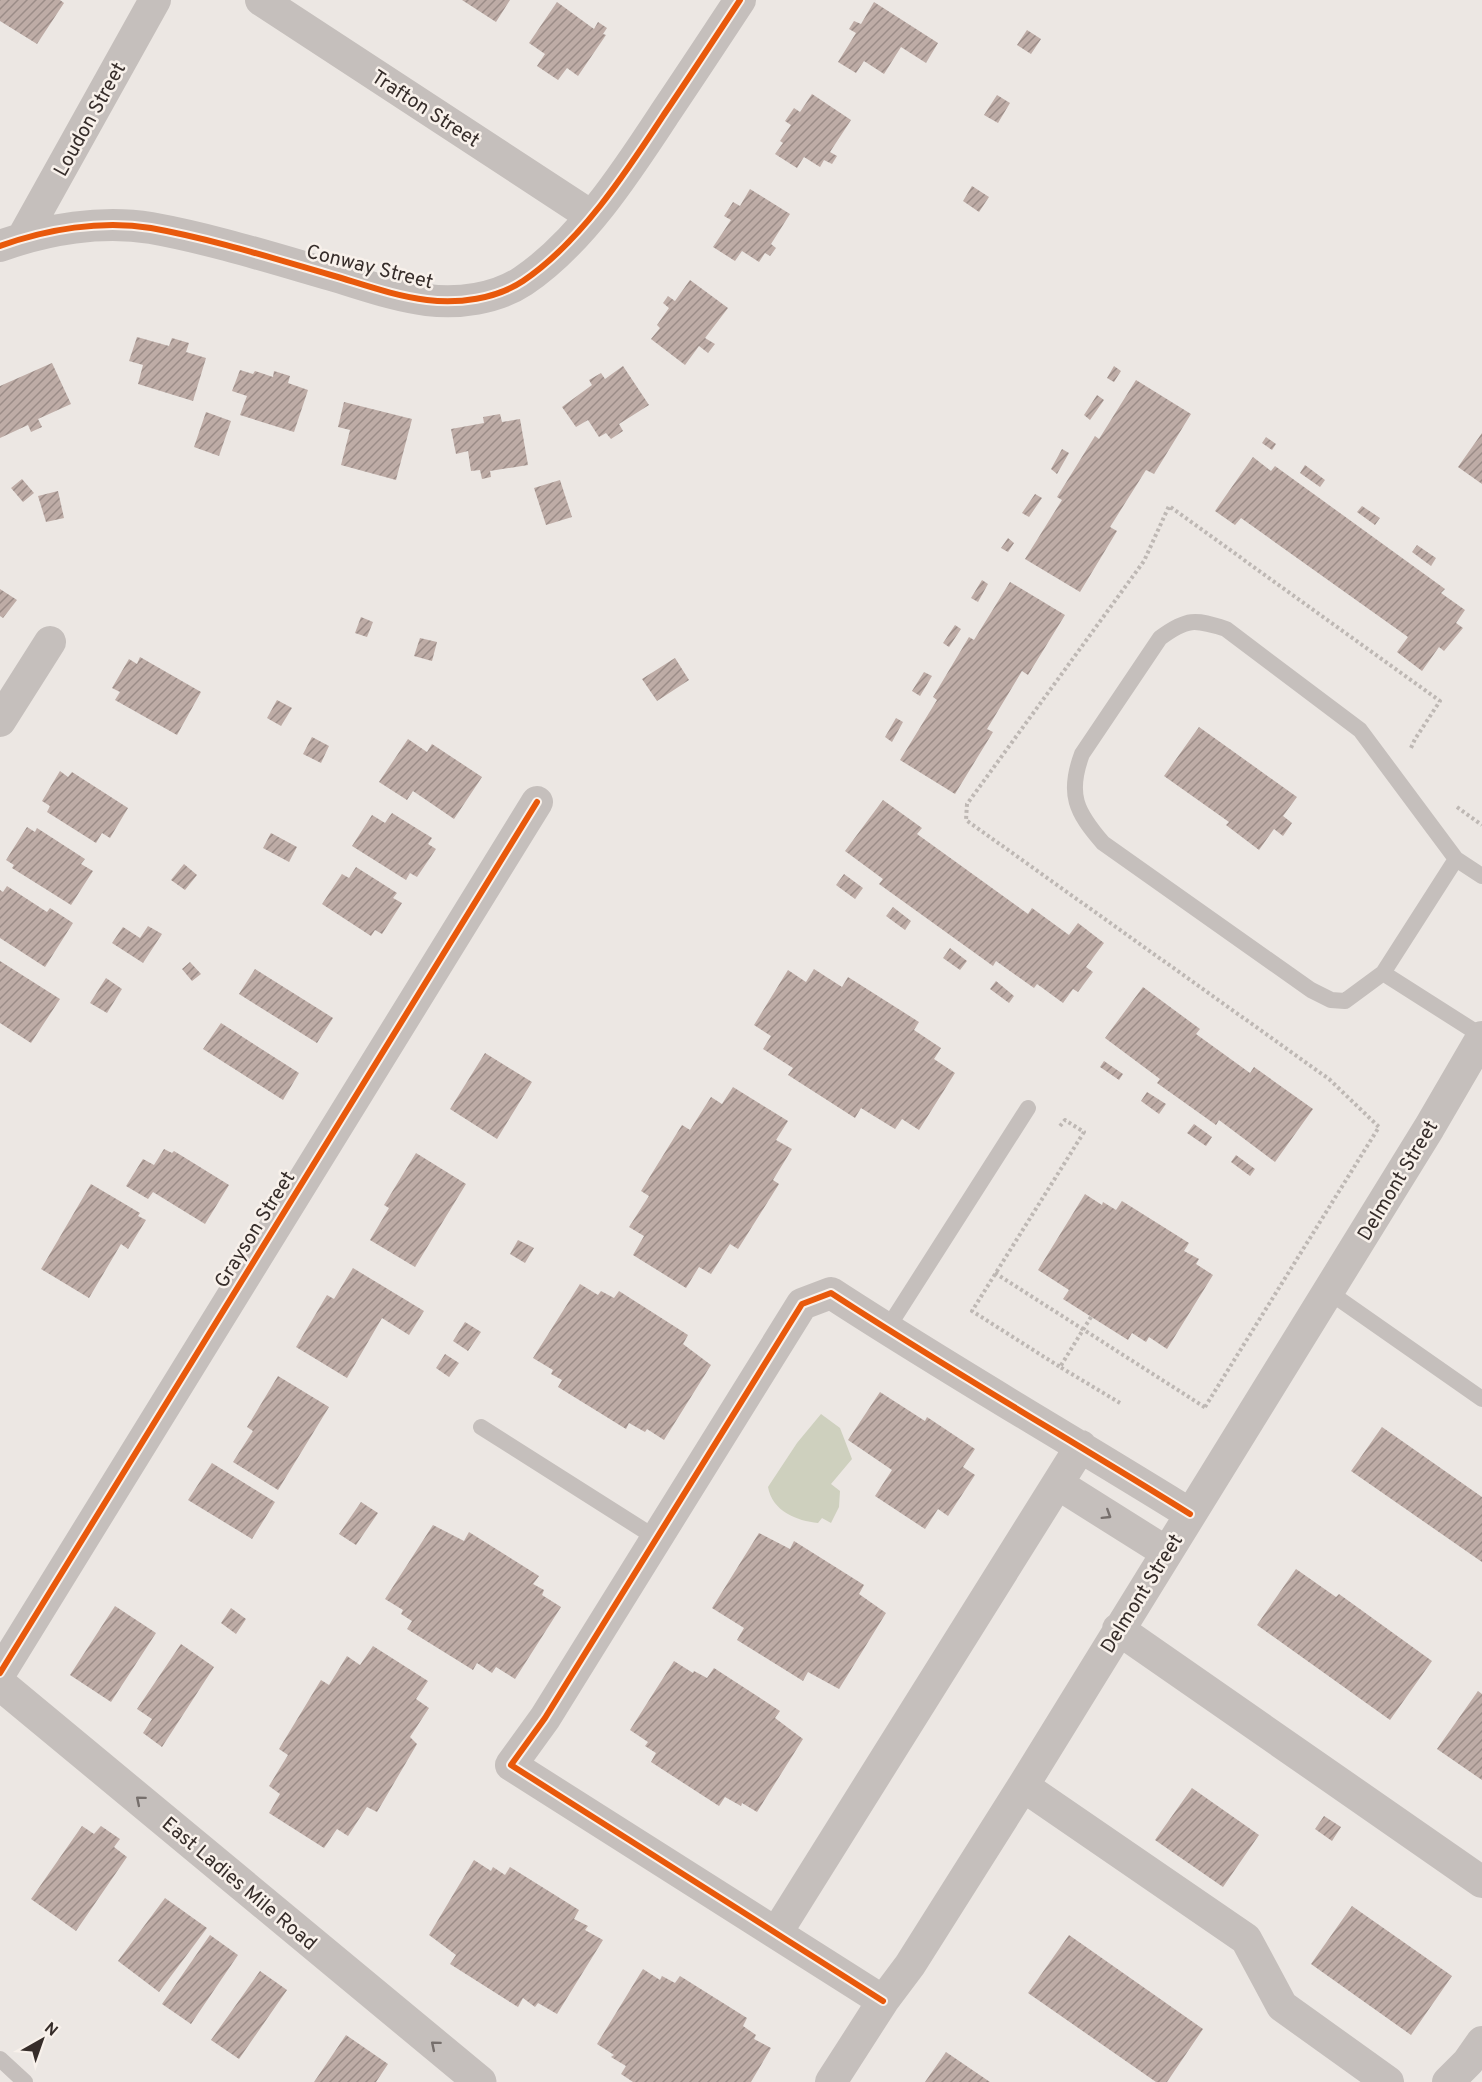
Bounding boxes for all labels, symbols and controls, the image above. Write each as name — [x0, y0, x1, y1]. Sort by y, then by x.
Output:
street label: Loudon Street — [49, 58, 133, 182]
street label: Trafton Street — [366, 65, 484, 154]
street label: Conway Street — [303, 240, 436, 296]
street label: Delmont Street — [1353, 1116, 1445, 1246]
street label: Grayson Street — [209, 1167, 302, 1293]
one-way arrow — [1101, 1508, 1111, 1520]
street label: Delmont Street — [1096, 1529, 1190, 1659]
one-way arrow — [135, 1796, 146, 1807]
street label: East Ladies Mile Road — [156, 1812, 322, 1957]
north arrow — [12, 2010, 72, 2070]
text: N — [40, 2019, 61, 2041]
one-way arrow — [431, 2041, 442, 2052]

